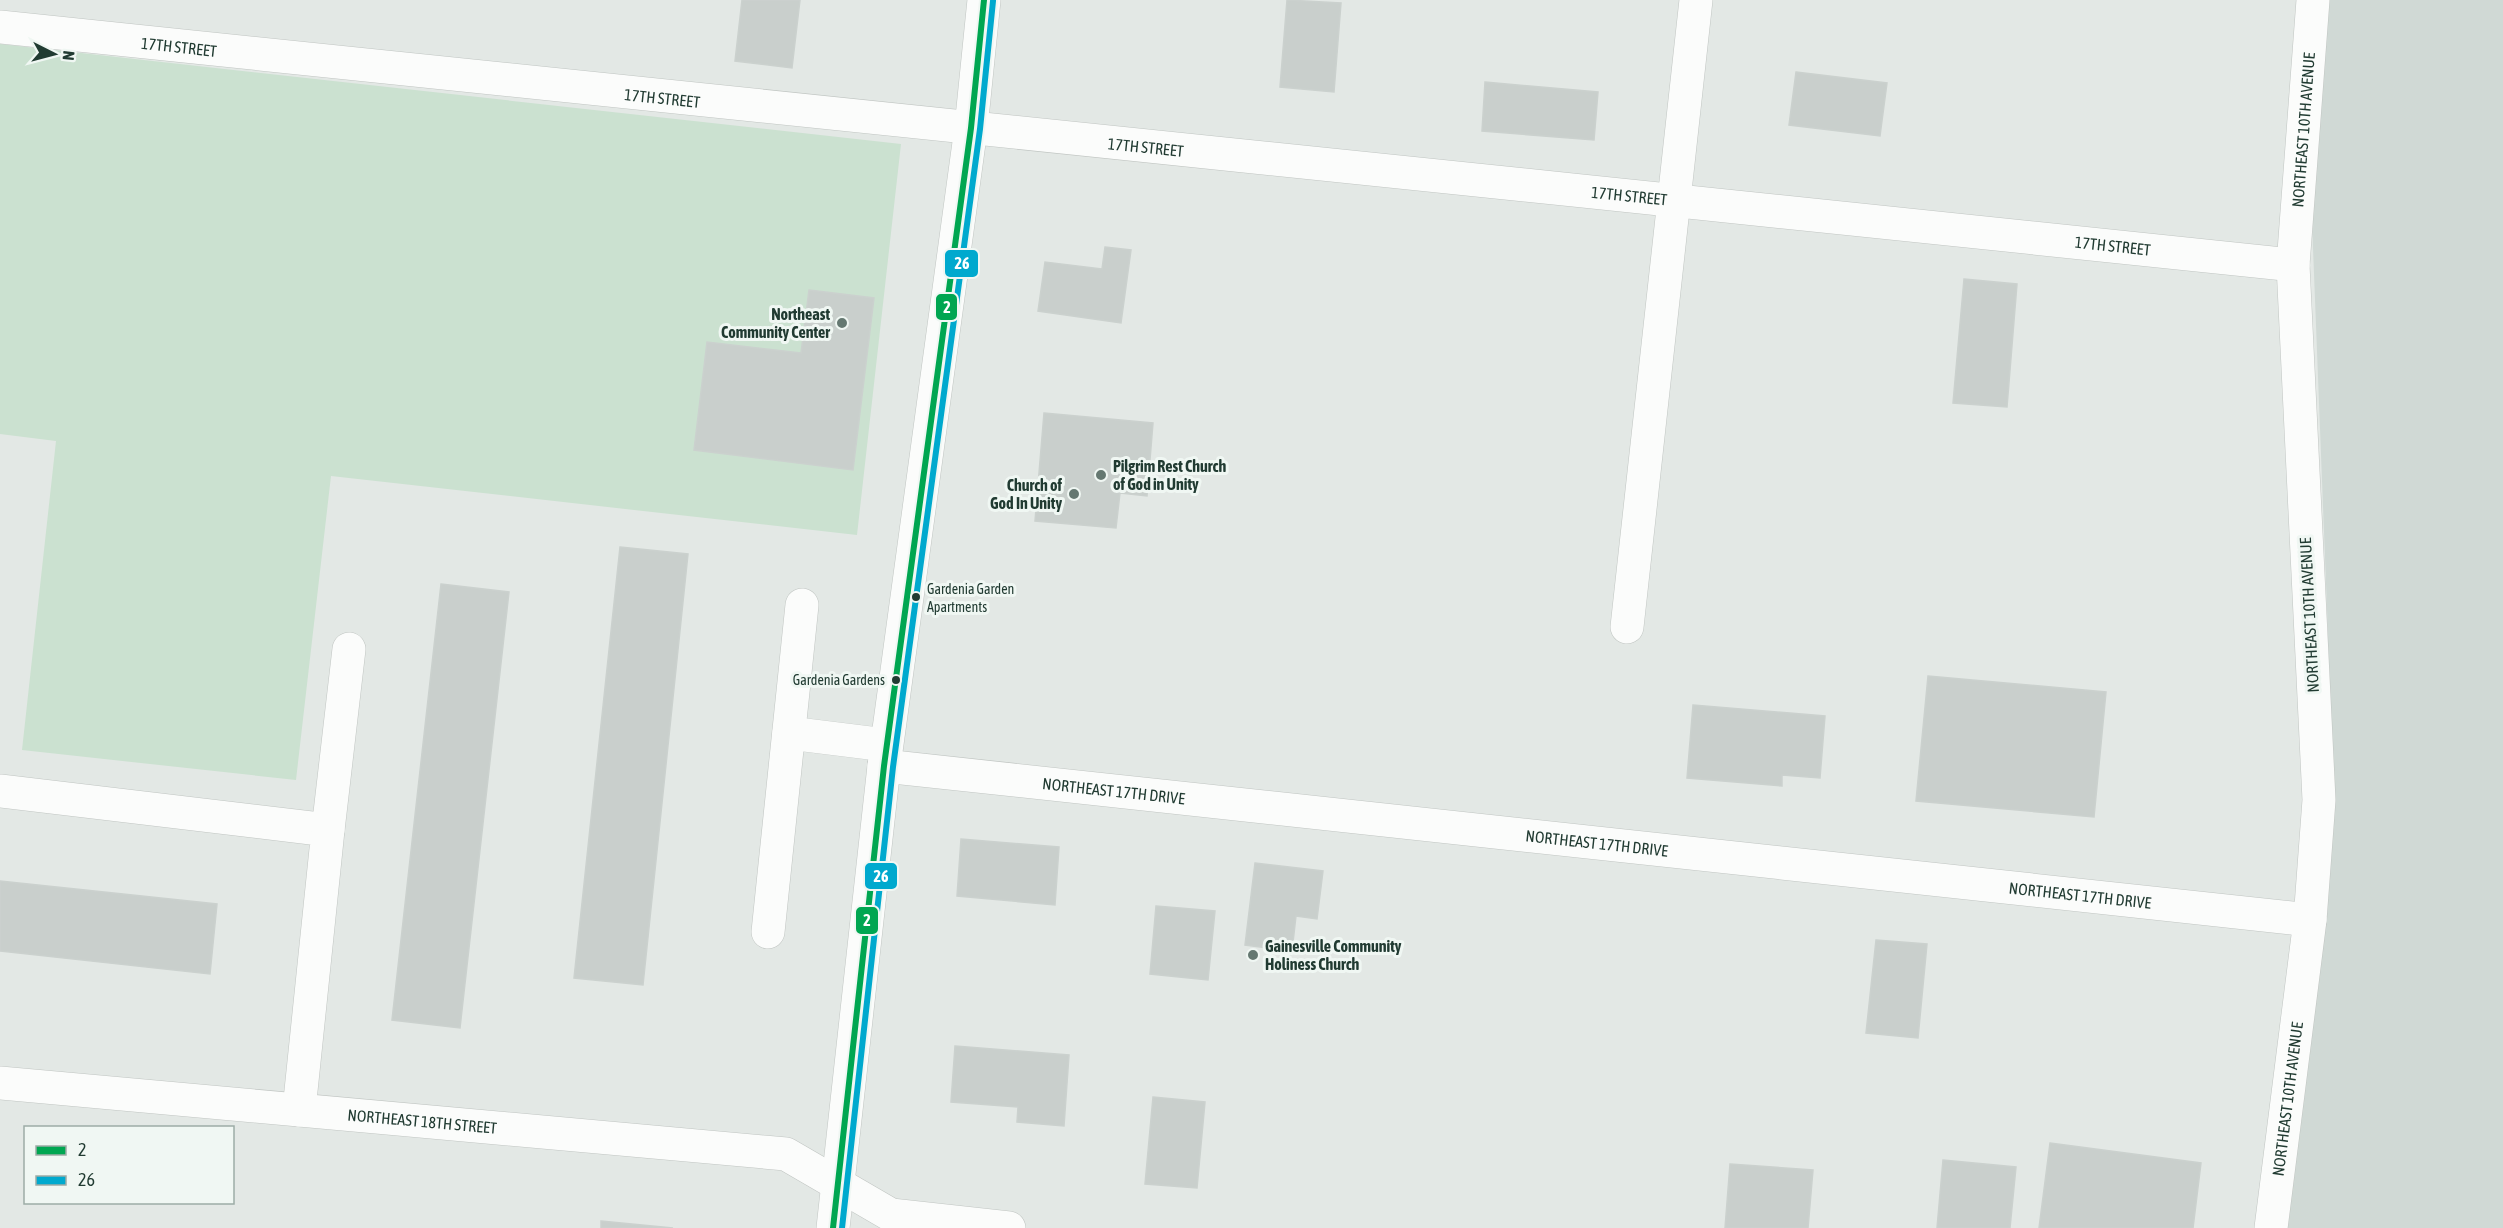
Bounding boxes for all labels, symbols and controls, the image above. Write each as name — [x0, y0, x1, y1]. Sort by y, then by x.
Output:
north arrow — [24, 24, 84, 84]
street label: 17TH STREET — [140, 34, 218, 60]
text: N — [59, 50, 78, 61]
street label: NORTHEAST 10TH AVENUE — [2288, 52, 2318, 208]
street label: 17TH STREET — [623, 85, 701, 111]
street label: 17TH STREET — [1107, 134, 1184, 160]
street label: 17TH STREET — [1591, 183, 1668, 208]
street label: 17TH STREET — [2074, 233, 2151, 259]
line badge: 26 — [944, 249, 979, 278]
text: 26 — [954, 254, 970, 272]
line badge: 2 — [935, 293, 958, 321]
text: 2 — [943, 298, 951, 316]
place label: Northeast Community Center — [721, 305, 830, 341]
marker: Northeast Community Center — [835, 316, 849, 330]
place label: Pilgrim Rest Church of God in Unity — [1113, 457, 1226, 493]
marker: Pilgrim Rest Church of God in Unity — [1094, 468, 1108, 482]
place label: Church of God In Unity — [990, 476, 1063, 512]
marker: Church of God In Unity — [1067, 487, 1081, 501]
street label: NORTHEAST 10TH AVENUE — [2296, 537, 2322, 693]
place label: Gardenia Garden Apartments — [927, 581, 1014, 615]
marker: Gardenia Garden Apartments — [910, 591, 922, 603]
place label: Gardenia Gardens — [793, 672, 885, 688]
marker: Gardenia Gardens — [890, 674, 902, 686]
street label: NORTHEAST 17TH DRIVE — [1042, 774, 1186, 807]
street label: NORTHEAST 17TH DRIVE — [1525, 826, 1669, 860]
line badge: 26 — [864, 862, 898, 890]
text: 26 — [873, 867, 889, 885]
street label: NORTHEAST 17TH DRIVE — [2008, 879, 2152, 912]
line badge: 2 — [855, 906, 879, 935]
text: 2 — [863, 911, 871, 929]
place label: Gainesville Community Holiness Church — [1265, 937, 1402, 973]
marker: Gainesville Community Holiness Church — [1246, 948, 1260, 962]
street label: NORTHEAST 10TH AVENUE — [2269, 1021, 2306, 1177]
street label: NORTHEAST 18TH STREET — [347, 1105, 498, 1137]
legend — [24, 1126, 234, 1204]
text: 2 — [78, 1139, 86, 1160]
text: 26 — [78, 1169, 95, 1190]

